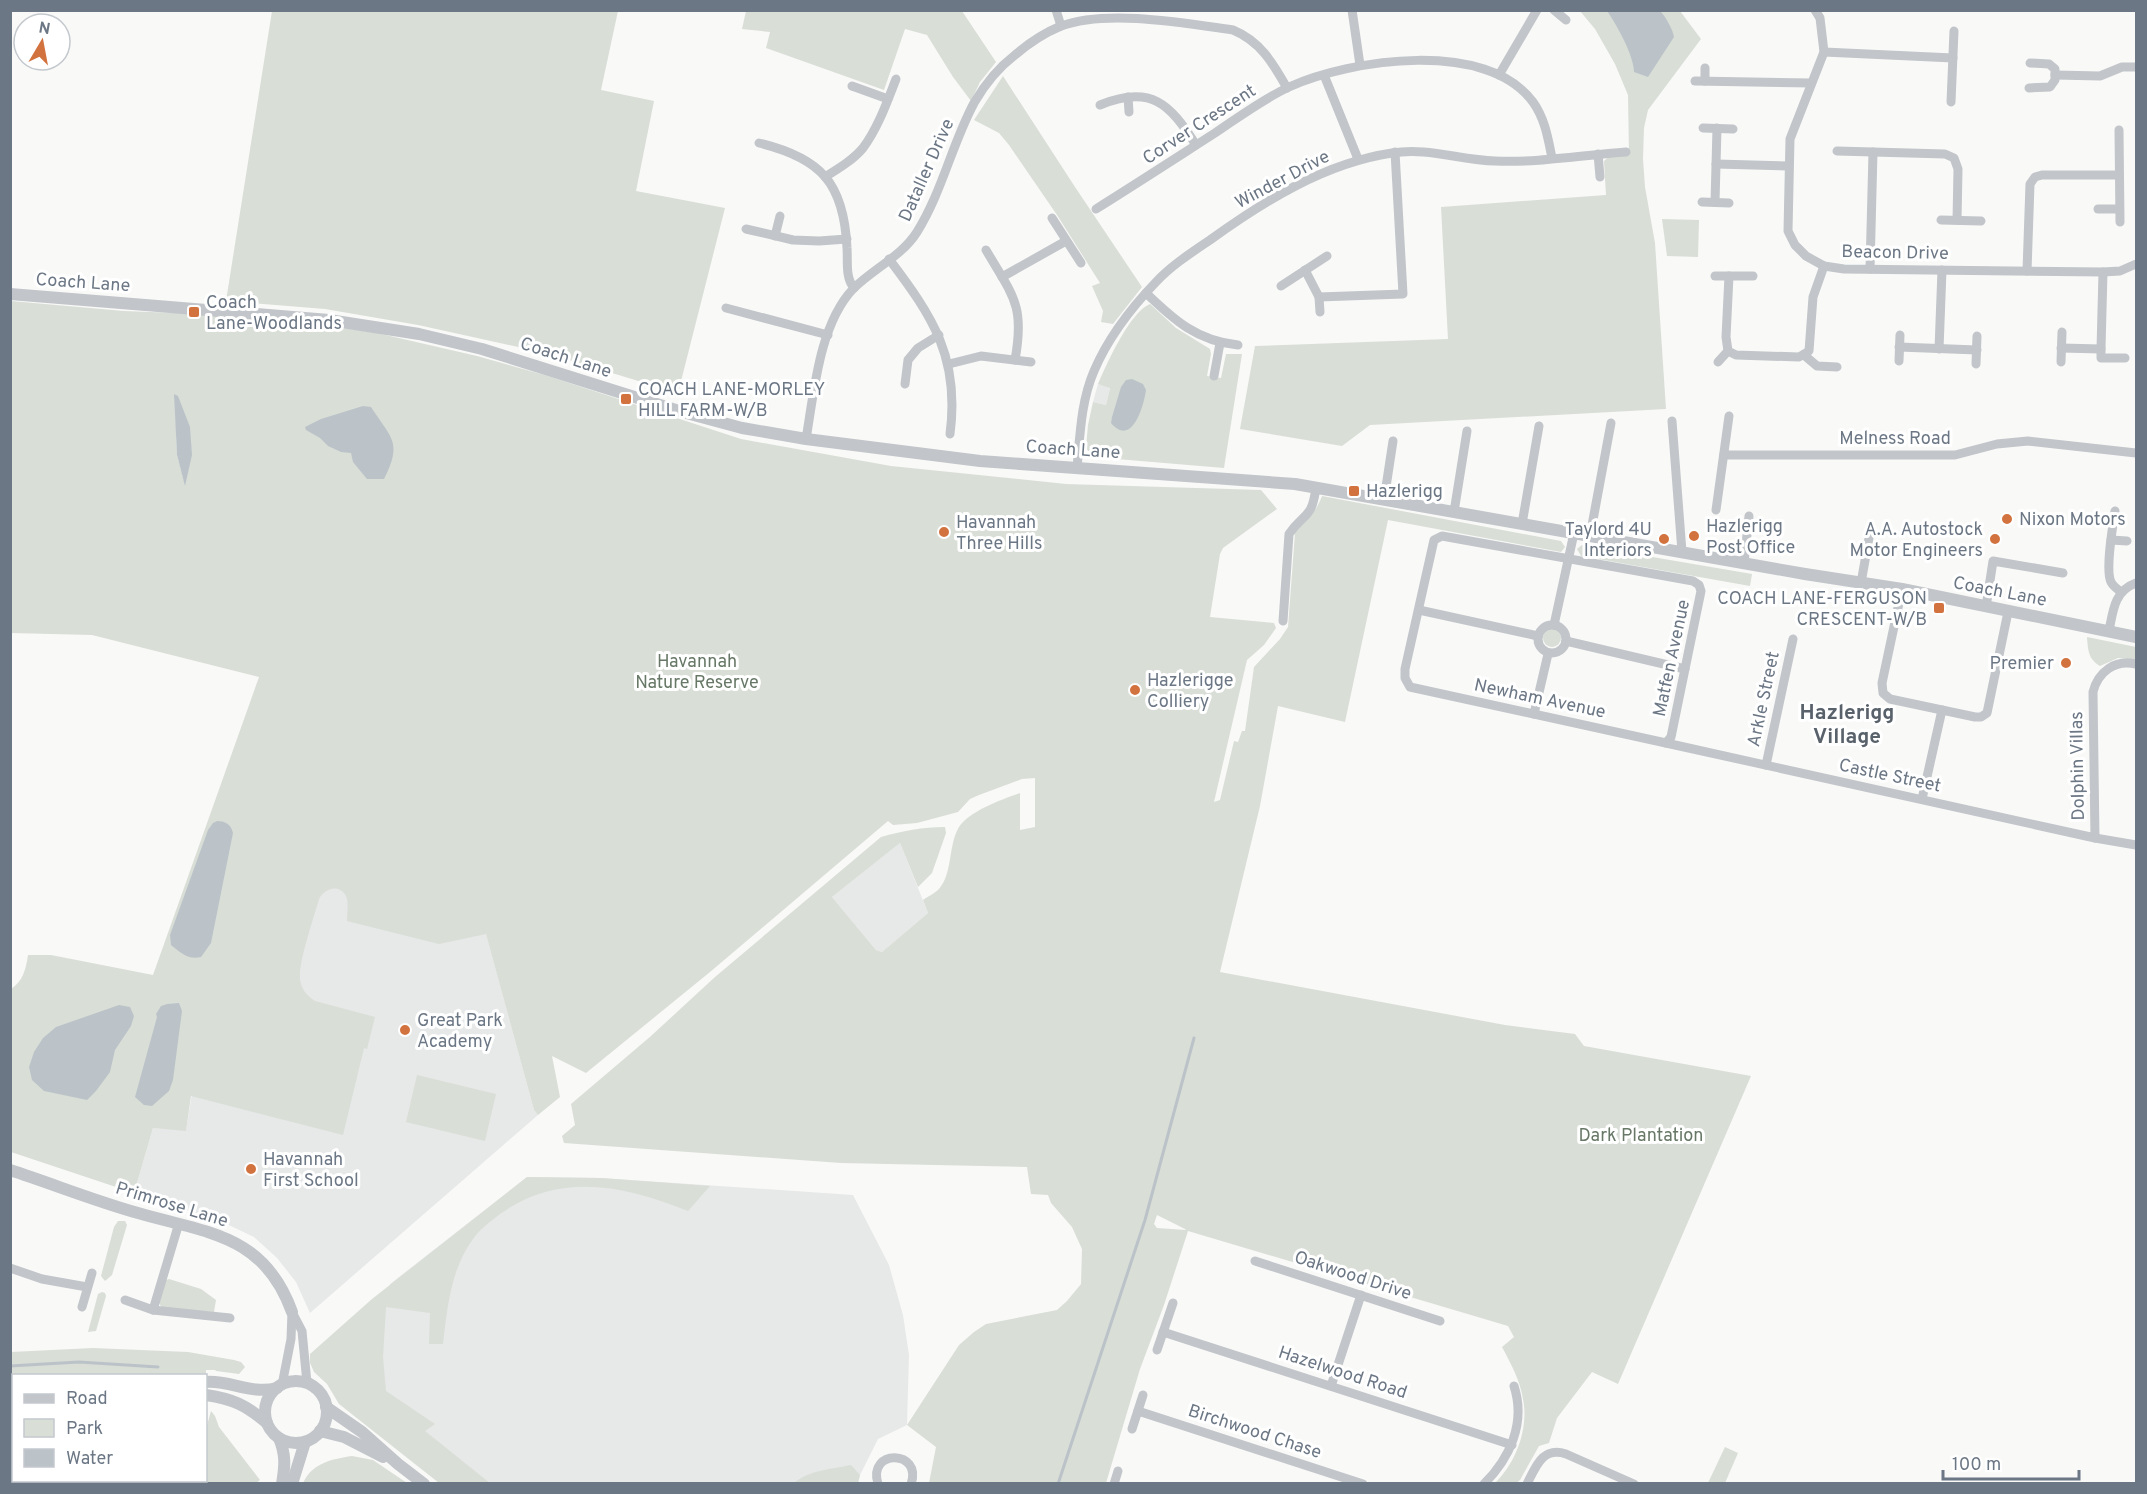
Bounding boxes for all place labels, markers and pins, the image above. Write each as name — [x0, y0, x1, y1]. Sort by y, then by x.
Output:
place label: Coach Lane-Woodlands — [206, 292, 342, 336]
marker: Coach Lane-Woodlands — [187, 305, 201, 319]
place label: COACH LANE-MORLEY HILL FARM-W/B — [638, 379, 825, 423]
marker: COACH LANE-MORLEY HILL FARM-W/B — [619, 392, 633, 406]
place label: Hazlerigg — [1366, 481, 1443, 504]
marker: Hazlerigg — [1347, 484, 1361, 498]
place label: Nixon Motors — [2019, 509, 2126, 532]
place label: Havannah Three Hills — [956, 512, 1042, 556]
marker: Nixon Motors — [2000, 512, 2014, 526]
place label: Hazlerigg Post Office — [1706, 516, 1795, 560]
place label: Taylord 4U Interiors — [1565, 519, 1652, 563]
place label: A.A. Autostock Motor Engineers — [1849, 519, 1983, 563]
marker: Havannah Three Hills — [937, 525, 951, 539]
marker: Hazlerigg Post Office — [1687, 529, 1701, 543]
marker: Taylord 4U Interiors — [1657, 532, 1671, 546]
marker: A.A. Autostock Motor Engineers — [1988, 532, 2002, 546]
place label: COACH LANE-FERGUSON CRESCENT-W/B — [1717, 588, 1927, 632]
marker: COACH LANE-FERGUSON CRESCENT-W/B — [1932, 601, 1946, 615]
place label: Premier — [1990, 653, 2054, 676]
marker: Premier — [2059, 656, 2073, 670]
place label: Hazlerigge Colliery — [1147, 670, 1233, 714]
marker: Hazlerigge Colliery — [1128, 683, 1142, 697]
place label: Great Park Academy — [417, 1010, 503, 1054]
marker: Great Park Academy — [398, 1023, 412, 1037]
place label: Havannah First School — [263, 1149, 359, 1193]
marker: Havannah First School — [244, 1162, 258, 1176]

